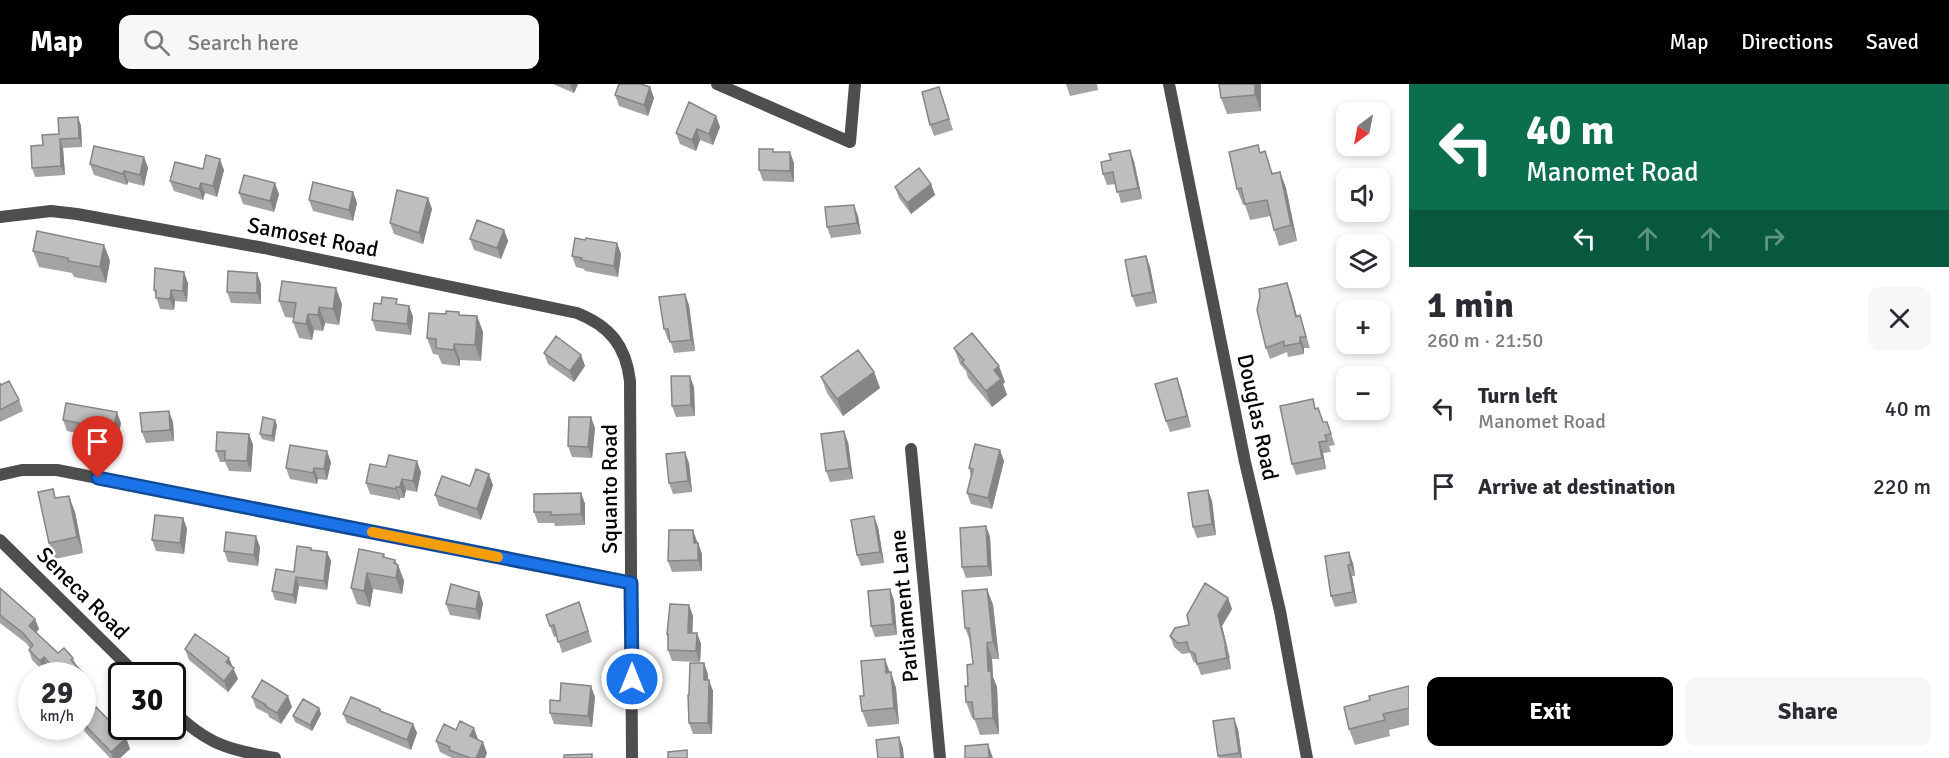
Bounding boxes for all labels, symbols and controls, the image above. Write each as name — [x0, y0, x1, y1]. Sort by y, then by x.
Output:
search box — [119, 15, 539, 69]
text: Map — [30, 25, 83, 59]
icon: search — [140, 26, 173, 59]
text: Search here — [188, 29, 299, 56]
text: Map — [1670, 29, 1708, 55]
text: Directions — [1741, 29, 1833, 55]
text: Saved — [1866, 29, 1919, 55]
north arrow — [1336, 102, 1390, 156]
map controls — [1336, 102, 1390, 420]
text: 40 m — [1526, 105, 1615, 156]
icon: left — [1427, 108, 1505, 186]
text: Manomet Road — [1526, 156, 1698, 189]
button: sound — [1336, 168, 1390, 222]
street label: Samoset Road — [245, 211, 381, 263]
icon: left — [1568, 222, 1601, 255]
icon: ahead — [1631, 222, 1664, 255]
icon: ahead — [1694, 222, 1727, 255]
icon: right — [1757, 222, 1790, 255]
button: layers — [1336, 234, 1390, 288]
text: 1 min — [1427, 283, 1514, 328]
button: close — [1868, 287, 1931, 350]
button: + — [1336, 300, 1390, 354]
text: 260 m · 21:50 — [1427, 328, 1543, 353]
street label: Douglas Road — [1231, 351, 1285, 483]
button: − — [1336, 366, 1390, 420]
text: Turn left — [1478, 382, 1558, 409]
icon: left — [1427, 392, 1460, 425]
text: 40 m — [1885, 395, 1931, 422]
text: Manomet Road — [1478, 409, 1606, 434]
pin — [72, 416, 123, 478]
street label: Squanto Road — [596, 424, 623, 554]
icon: arrive — [81, 425, 114, 458]
icon: arrive — [1427, 470, 1460, 503]
text: Arrive at destination — [1478, 473, 1675, 500]
text: 220 m — [1873, 473, 1931, 500]
street label: Parliament Lane — [884, 528, 924, 684]
street label: Seneca Road — [31, 541, 135, 645]
position arrow — [600, 647, 664, 711]
speed limit sign: 30 — [108, 662, 186, 740]
text: 29 — [41, 675, 73, 712]
button: Exit — [1427, 677, 1673, 746]
button: Share — [1685, 677, 1931, 746]
text: km/h — [40, 707, 74, 725]

